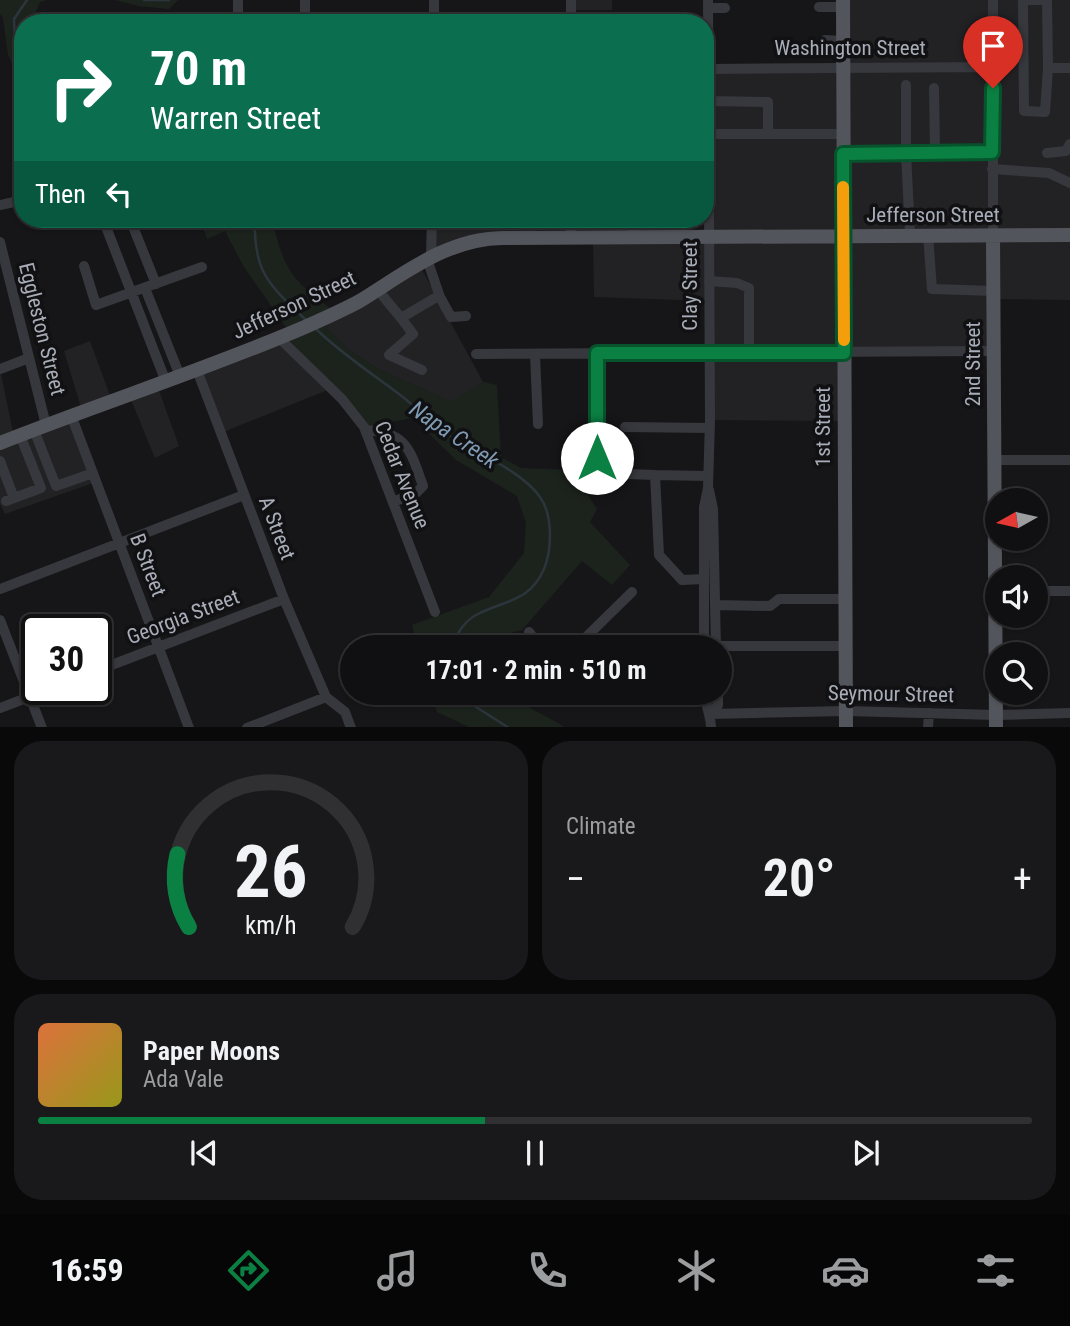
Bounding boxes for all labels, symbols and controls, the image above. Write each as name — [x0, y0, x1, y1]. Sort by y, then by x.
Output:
pin — [963, 16, 1023, 88]
icon: arrive — [974, 27, 1012, 65]
street label: Washington Street — [774, 36, 926, 60]
text: 70 m — [150, 40, 247, 97]
icon: right — [35, 42, 126, 133]
text: Warren Street — [150, 99, 321, 137]
icon: left — [100, 175, 138, 213]
text: Then — [35, 179, 86, 209]
street label: Jefferson Street — [866, 203, 1000, 227]
street label: Clay Street — [678, 241, 702, 331]
street label: Eggleston Street — [14, 260, 70, 398]
street label: Jefferson Street — [228, 266, 360, 344]
street label: 2nd Street — [961, 322, 985, 406]
street label: 1st Street — [811, 387, 835, 467]
water label: Napa Creek — [404, 395, 504, 475]
street label: Cedar Avenue — [370, 418, 435, 532]
position arrow — [560, 421, 634, 495]
north arrow — [985, 488, 1048, 551]
map controls — [985, 488, 1048, 705]
street label: A Street — [254, 493, 300, 563]
street label: B Street — [125, 530, 171, 600]
button: sound — [985, 565, 1048, 628]
street label: Georgia Street — [123, 585, 243, 649]
speed limit sign: 30 — [21, 614, 112, 705]
button: search — [985, 642, 1048, 705]
text: 17:01 · 2 min · 510 m — [426, 655, 646, 685]
street label: Seymour Street — [828, 681, 954, 707]
text: Climate — [566, 813, 636, 840]
text: 26 — [234, 829, 308, 915]
text: 20° — [763, 848, 835, 909]
text: − — [566, 857, 585, 901]
text: + — [1013, 857, 1032, 901]
text: km/h — [245, 910, 297, 939]
text: Paper Moons — [143, 1036, 280, 1066]
text: Ada Vale — [143, 1066, 223, 1093]
icon: previous — [185, 1134, 223, 1172]
icon: pause — [516, 1134, 554, 1172]
icon: next — [847, 1134, 885, 1172]
icon: directions — [224, 1246, 273, 1295]
icon: music — [373, 1246, 422, 1295]
icon: phone — [523, 1246, 572, 1295]
icon: climate — [672, 1246, 721, 1295]
icon: car — [821, 1246, 870, 1295]
icon: filters — [971, 1246, 1020, 1295]
text: 16:59 — [50, 1251, 124, 1289]

